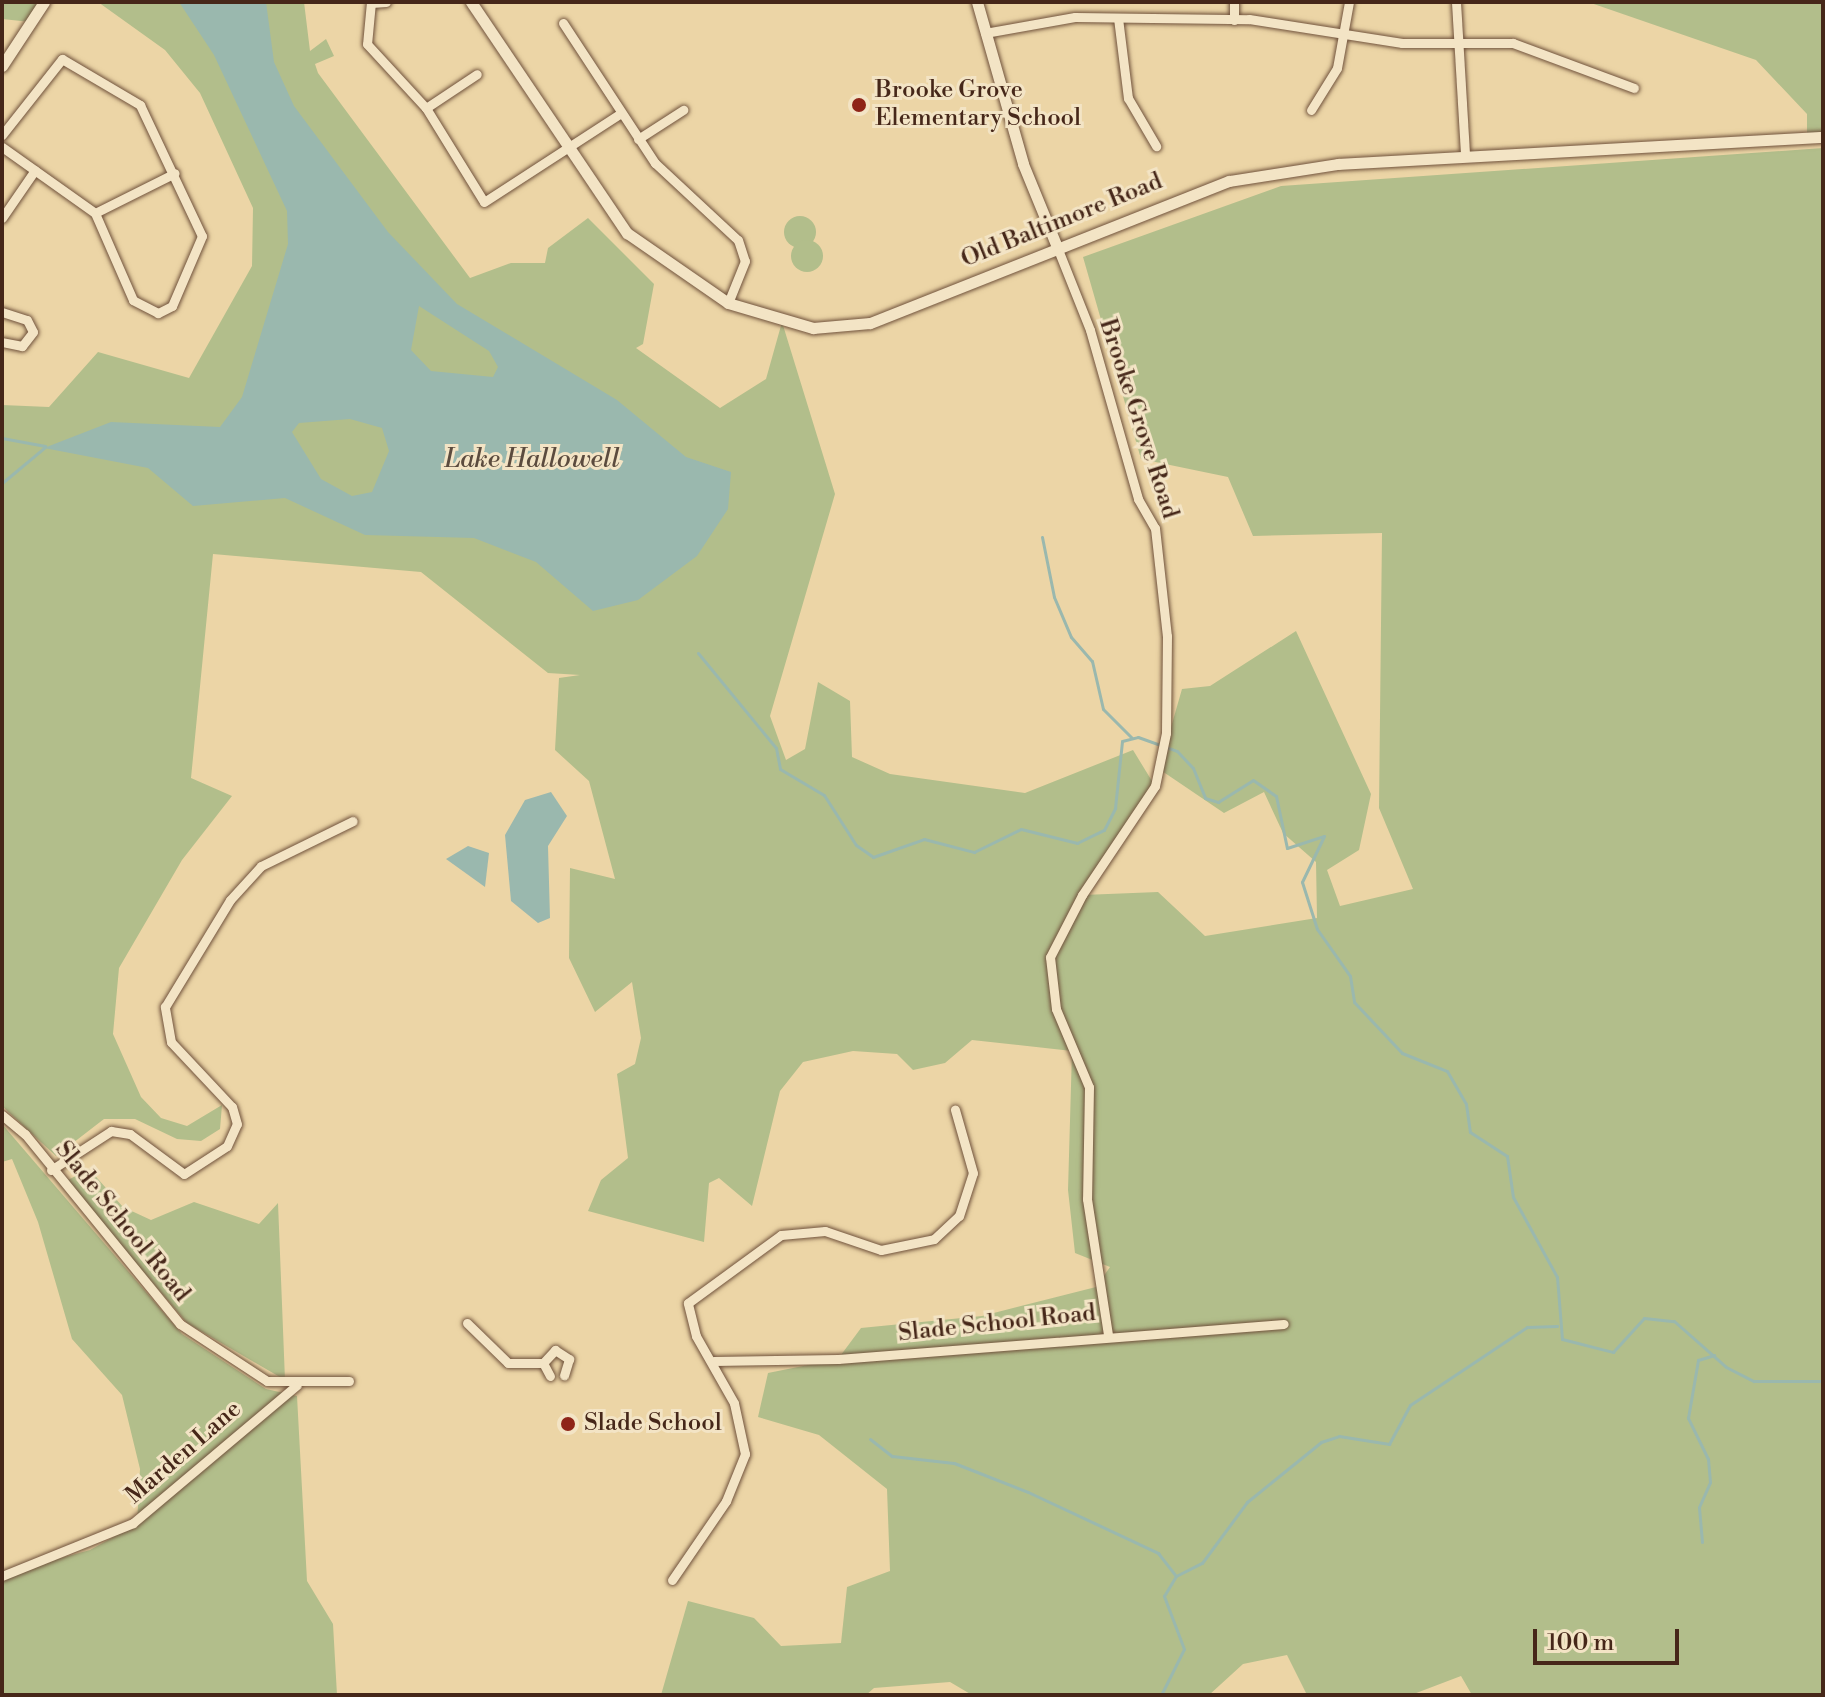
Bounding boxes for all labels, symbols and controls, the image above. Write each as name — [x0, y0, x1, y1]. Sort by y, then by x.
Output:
place label: Brooke Grove Elementary School — [875, 77, 1081, 133]
marker: Brooke Grove Elementary School — [850, 96, 868, 114]
street label: Old Baltimore Road — [957, 167, 1167, 275]
street label: Brooke Grove Road — [1092, 315, 1184, 523]
water label: Lake Hallowell — [444, 444, 620, 476]
street label: Slade School Road — [48, 1136, 196, 1308]
street label: Slade School Road — [897, 1299, 1097, 1349]
street label: Marden Lane — [121, 1395, 247, 1511]
place label: Slade School — [584, 1410, 722, 1438]
marker: Slade School — [559, 1415, 577, 1433]
scale bar — [1537, 1613, 1683, 1663]
text: 100 m — [1547, 1628, 1614, 1658]

